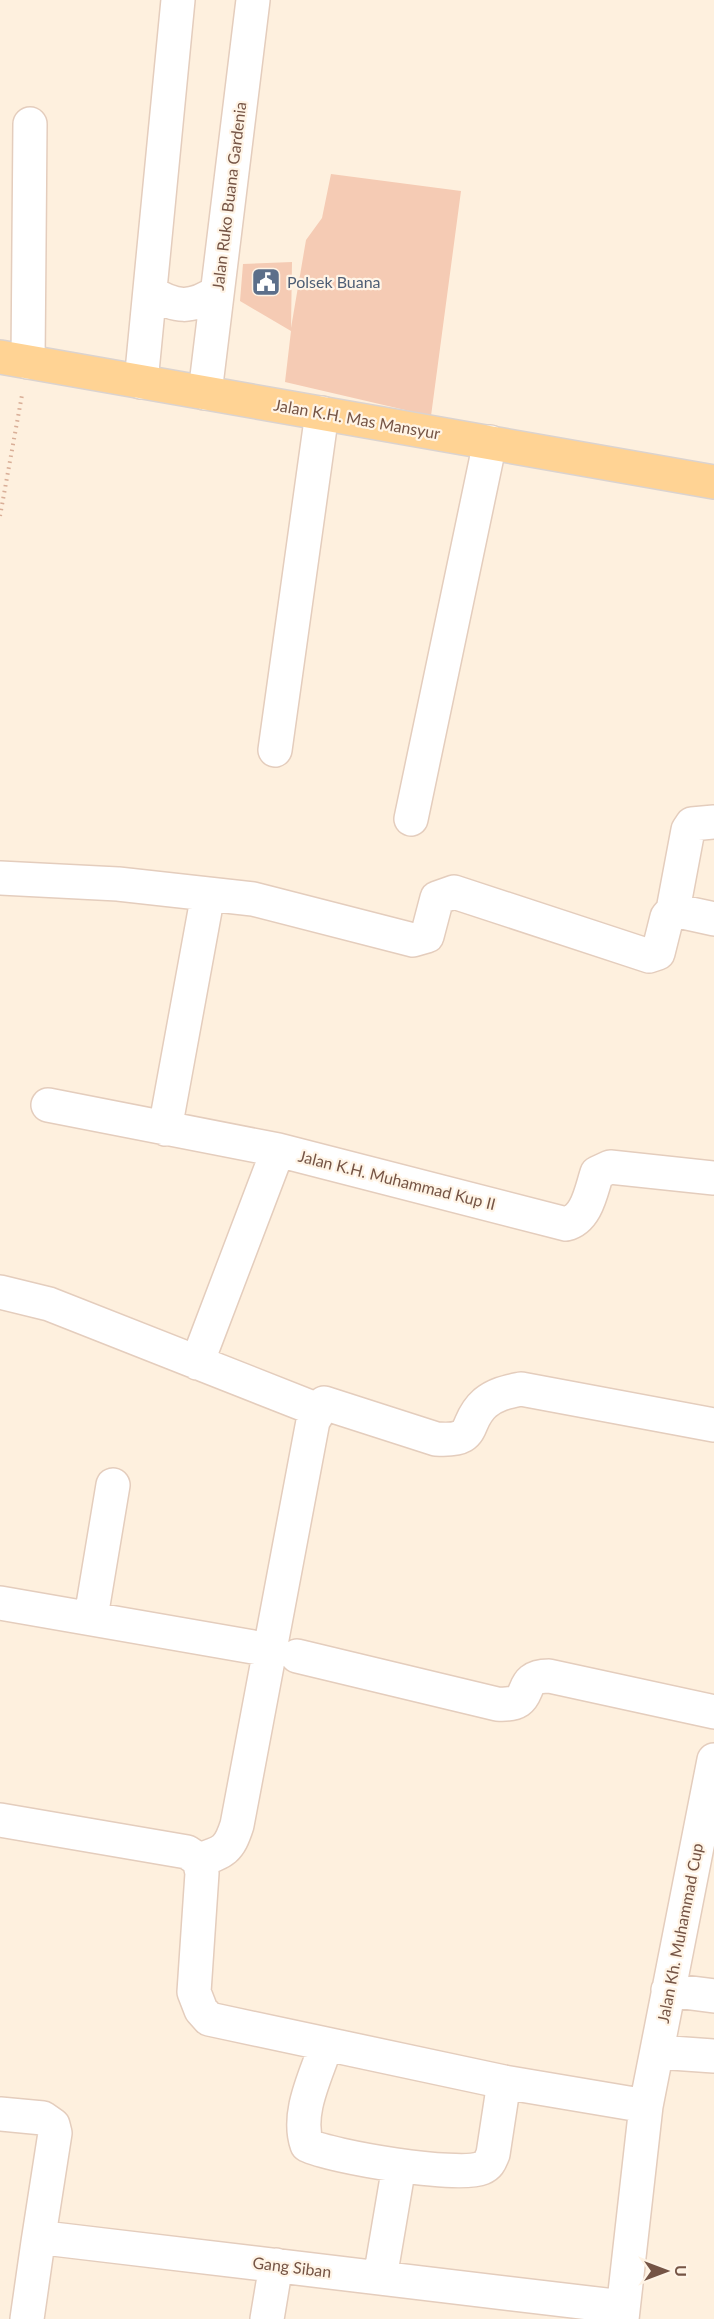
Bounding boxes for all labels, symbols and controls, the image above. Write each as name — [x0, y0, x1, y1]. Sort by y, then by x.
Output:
street label: Jalan Ruko Buana Gardenia — [208, 101, 250, 291]
public building icon: Polsek Buana — [250, 266, 282, 298]
place label: Polsek Buana — [287, 272, 381, 291]
street label: Jalan K.H. Mas Mansyur — [272, 395, 442, 443]
street label: Jalan K.H. Muhammad Kup II — [297, 1146, 498, 1213]
street label: Jalan Kh. Muhammad Cup — [653, 1841, 706, 2024]
north arrow — [636, 2241, 696, 2301]
street label: Gang Siban — [252, 2252, 333, 2281]
text: U — [672, 2265, 691, 2277]

